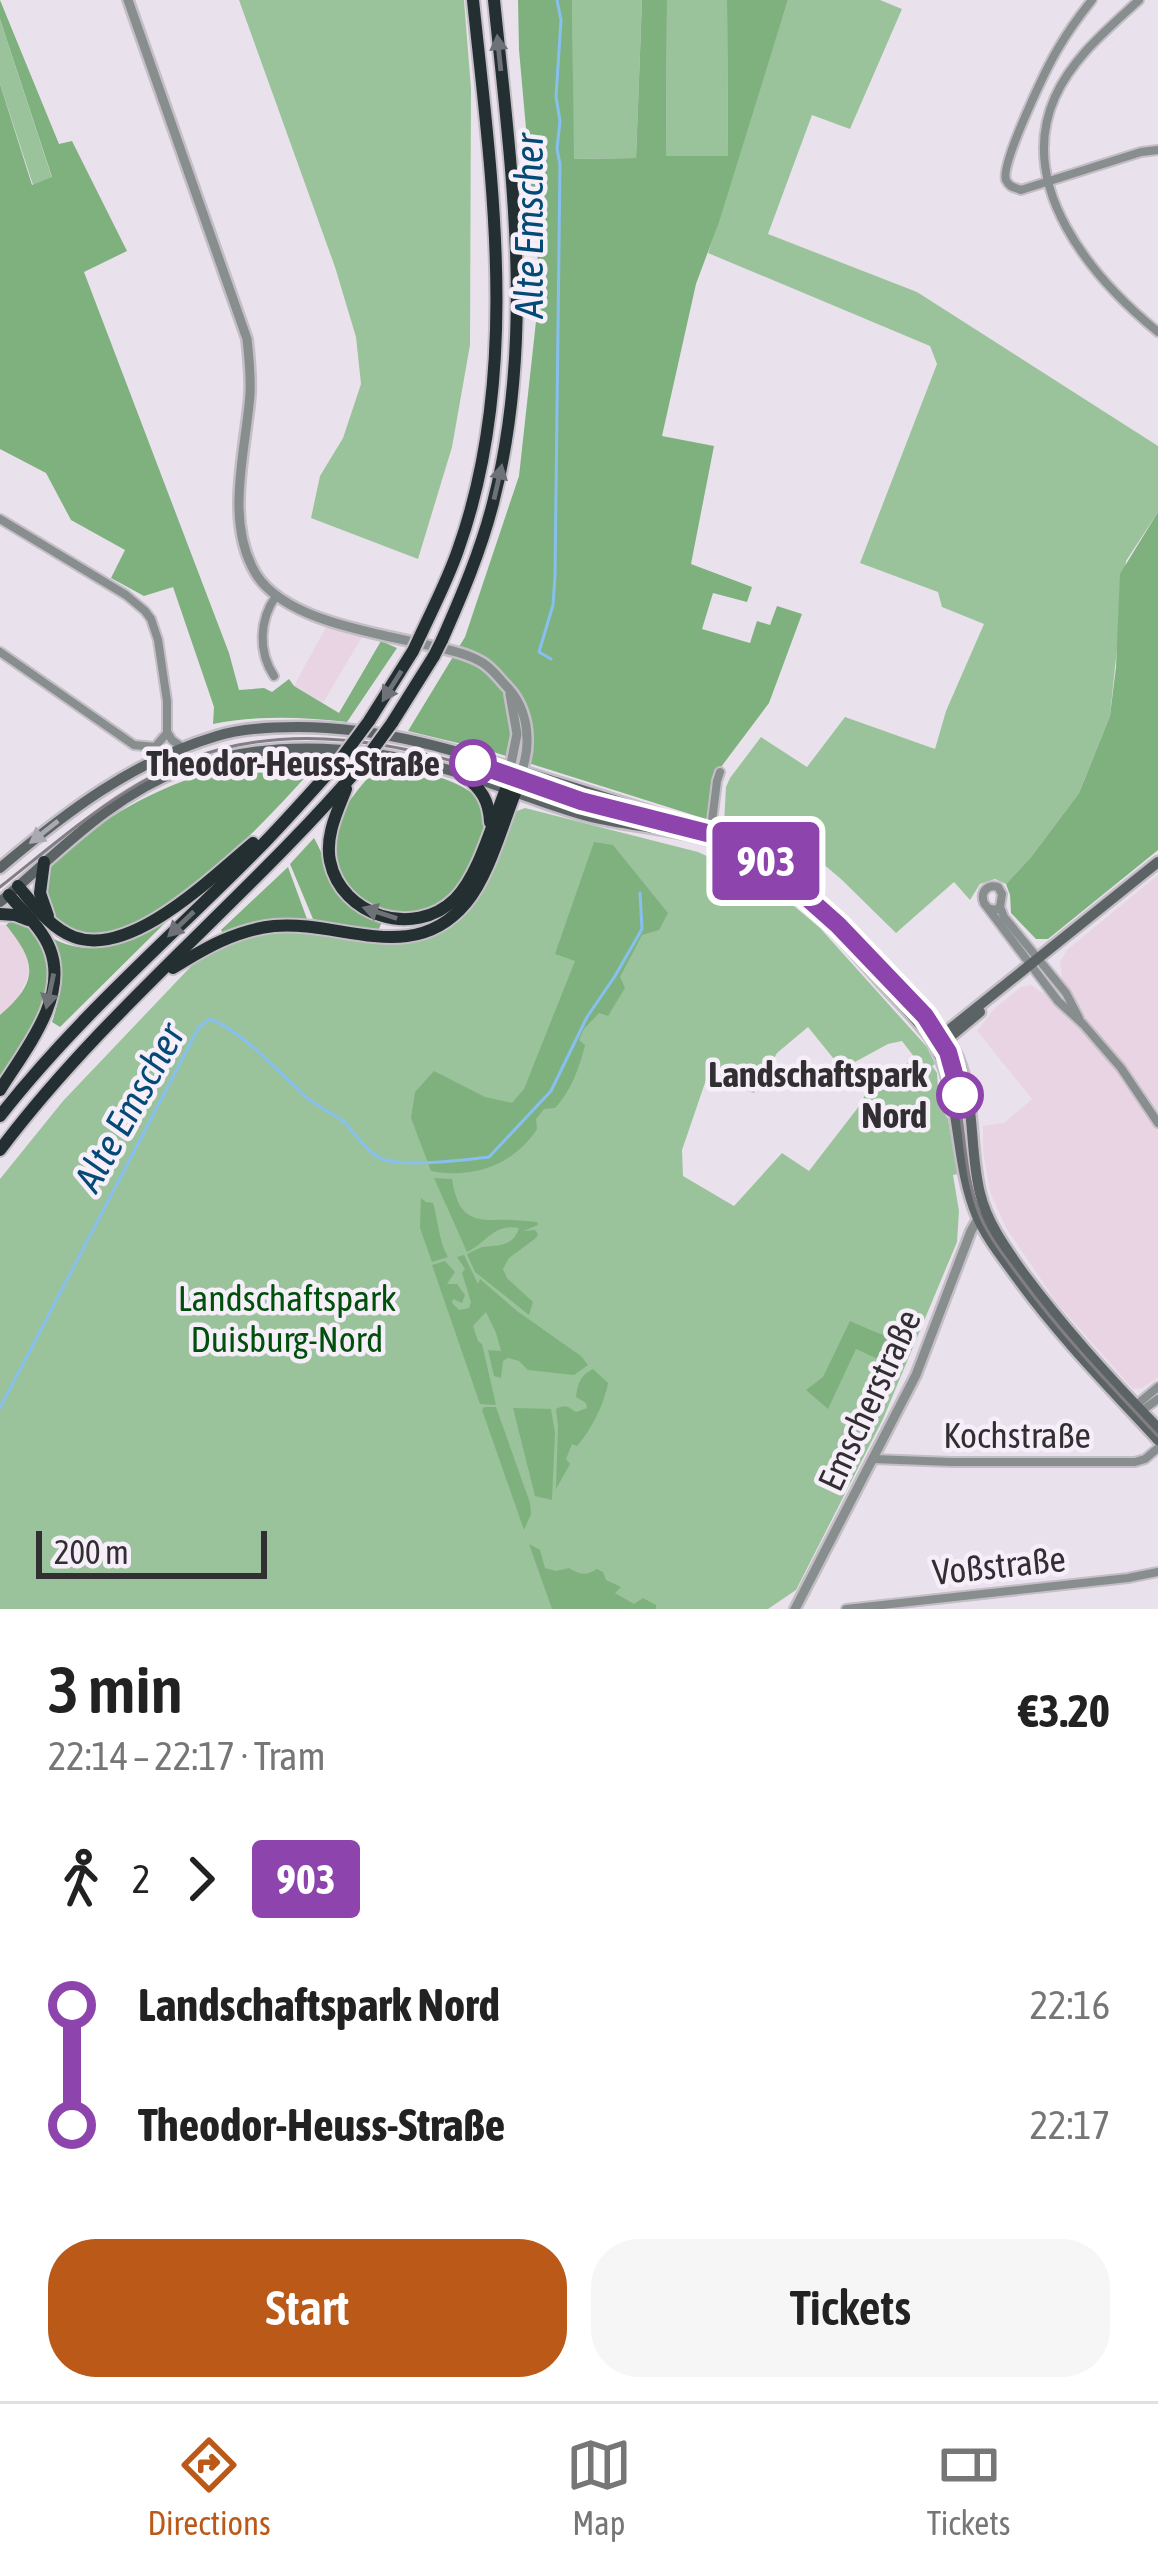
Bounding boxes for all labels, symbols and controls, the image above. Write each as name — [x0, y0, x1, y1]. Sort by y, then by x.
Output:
one-way arrow — [490, 33, 509, 71]
water label: Alte Emscher — [507, 132, 551, 319]
one-way arrow — [489, 464, 508, 501]
one-way arrow — [382, 670, 404, 703]
marker: Theodor-Heuss-Straße — [451, 741, 495, 785]
place label: Theodor-Heuss-Straße — [146, 742, 440, 784]
one-way arrow — [29, 819, 60, 844]
line badge: 903 — [697, 822, 835, 900]
text: 903 — [736, 837, 796, 885]
one-way arrow — [362, 902, 398, 921]
one-way arrow — [167, 910, 196, 938]
one-way arrow — [40, 973, 59, 1011]
water label: Alte Emscher — [65, 1014, 194, 1199]
place label: Landschaftspark Nord — [708, 1053, 928, 1136]
marker: Landschaftspark Nord — [938, 1073, 982, 1117]
park label: Landschaftspark Duisburg-Nord — [178, 1277, 397, 1360]
street label: Emscherstraße — [809, 1303, 929, 1497]
street label: Kochstraße — [943, 1414, 1091, 1456]
scale bar — [36, 1525, 267, 1578]
text: 200 m — [54, 1533, 129, 1571]
street label: Voßstraße — [930, 1537, 1068, 1593]
text: 3 min — [48, 1651, 183, 1727]
text: €3.20 — [1018, 1685, 1110, 1737]
text: 22:14 – 22:17 · Tram — [48, 1734, 326, 1778]
icon: walk — [48, 1846, 114, 1912]
icon: forward — [168, 1846, 234, 1912]
text: 903 — [276, 1855, 336, 1903]
text: 2 — [132, 1857, 150, 1901]
text: Landschaftspark Nord — [138, 1979, 500, 2031]
text: 22:16 — [1030, 1983, 1110, 2027]
text: Theodor-Heuss-Straße — [138, 2099, 505, 2151]
text: 22:17 — [1030, 2103, 1110, 2147]
button: Start — [48, 2239, 567, 2377]
button: Tickets — [591, 2239, 1110, 2377]
tab: Directions — [148, 2432, 271, 2542]
tab: Map — [566, 2432, 632, 2542]
tab: Tickets — [927, 2432, 1010, 2542]

